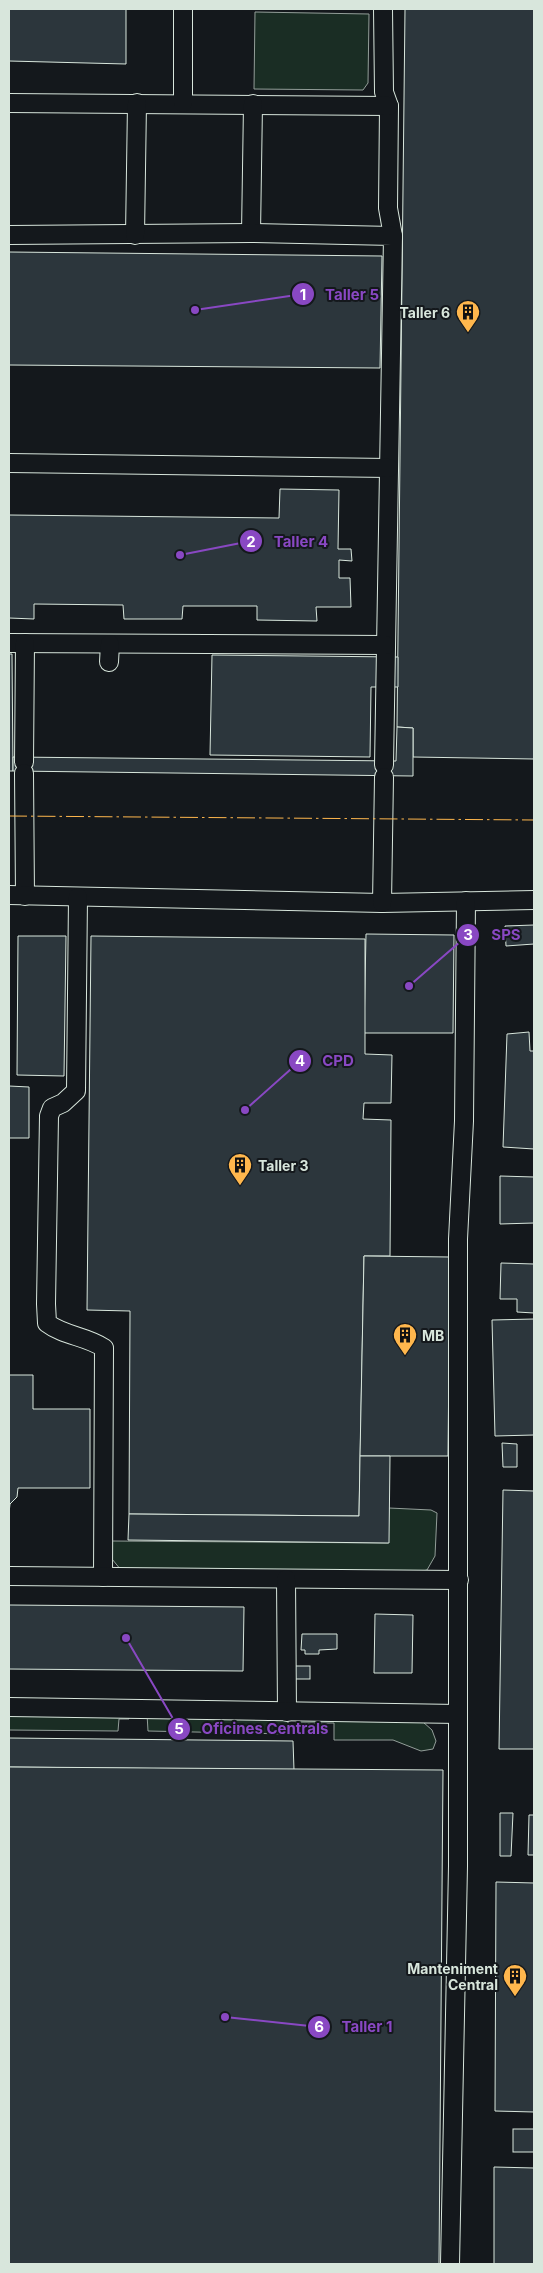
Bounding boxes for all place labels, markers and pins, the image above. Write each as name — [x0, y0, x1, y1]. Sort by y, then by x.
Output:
callout: Taller 5 — [290, 279, 389, 309]
building icon: Taller 6 — [455, 299, 481, 333]
place label: Taller 6 — [400, 304, 450, 321]
callout: Taller 4 — [239, 526, 338, 556]
callout: SPS — [456, 920, 530, 950]
callout: CPD — [288, 1046, 364, 1076]
building icon: Taller 3 — [227, 1152, 253, 1186]
place label: Taller 3 — [258, 1157, 308, 1174]
building icon: MB — [392, 1322, 418, 1356]
place label: MB — [422, 1327, 444, 1344]
callout: Oficines Centrals — [166, 1714, 338, 1744]
place label: Manteniment Central — [407, 1960, 498, 1993]
building icon: Manteniment Central — [502, 1963, 528, 1997]
callout: Taller 1 — [306, 2012, 402, 2042]

